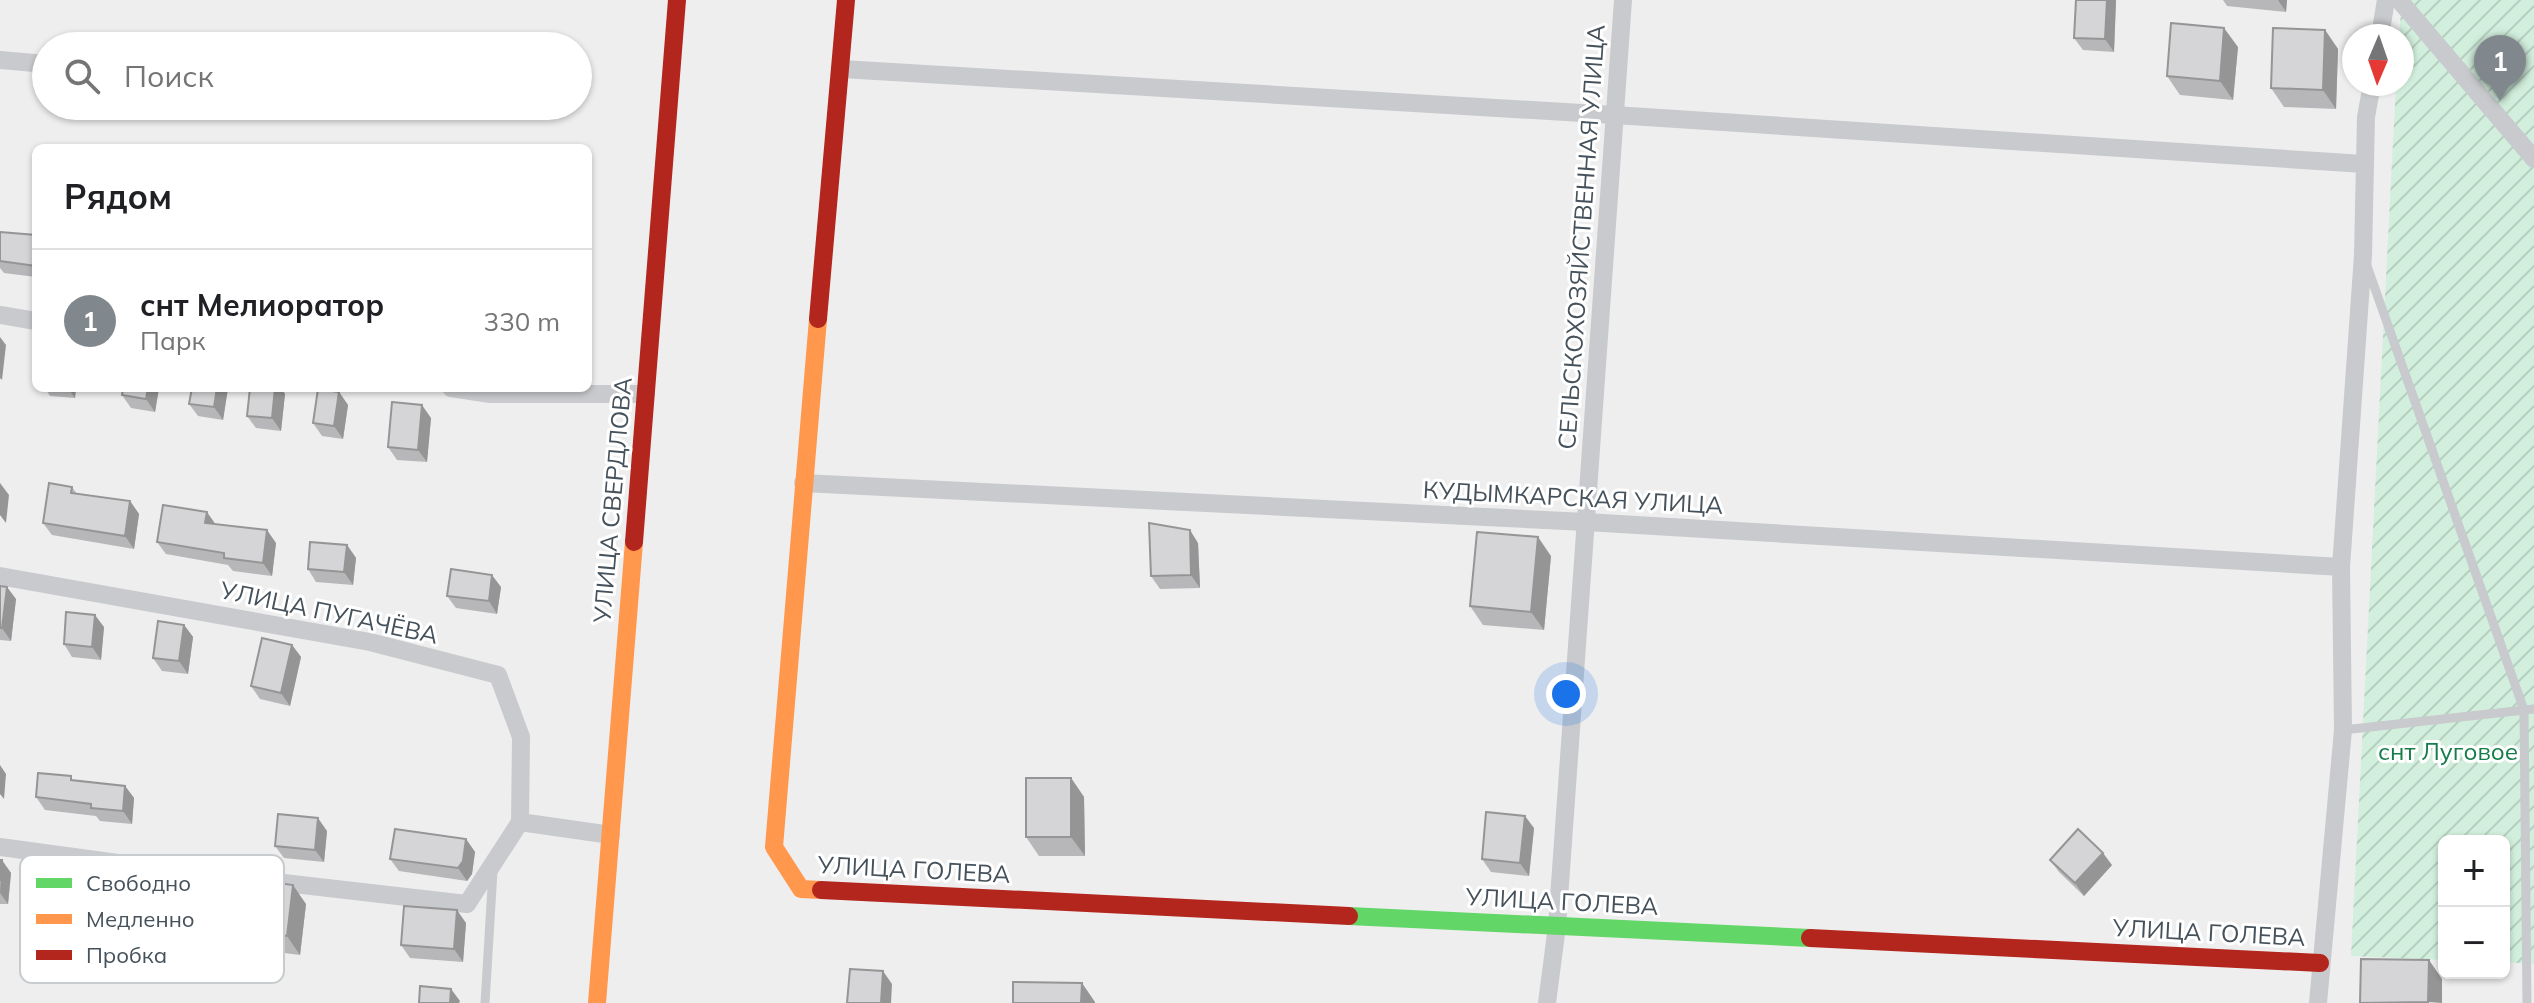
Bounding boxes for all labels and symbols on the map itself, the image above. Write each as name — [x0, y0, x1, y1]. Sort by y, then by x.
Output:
street label: СЕЛЬСКОХОЗЯЙСТВЕННАЯ УЛИЦА — [1551, 23, 1611, 450]
north arrow — [2342, 24, 2414, 96]
pin: 1 — [2474, 35, 2526, 101]
street label: УЛИЦА СВЕРДЛОВА — [586, 376, 638, 625]
street label: КУДЫМКАРСКАЯ УЛИЦА — [1422, 474, 1724, 520]
street label: УЛИЦА ПУГАЧЁВА — [217, 574, 441, 650]
your location — [1546, 674, 1586, 714]
park label: снт Луговое — [2378, 736, 2518, 766]
street label: УЛИЦА ГОЛЕВА — [816, 849, 1012, 889]
legend — [20, 855, 284, 983]
text: Свободно — [86, 869, 191, 897]
street label: УЛИЦА ГОЛЕВА — [1464, 881, 1660, 921]
text: Медленно — [86, 905, 195, 933]
street label: УЛИЦА ГОЛЕВА — [2111, 912, 2307, 952]
text: Пробка — [86, 941, 167, 969]

